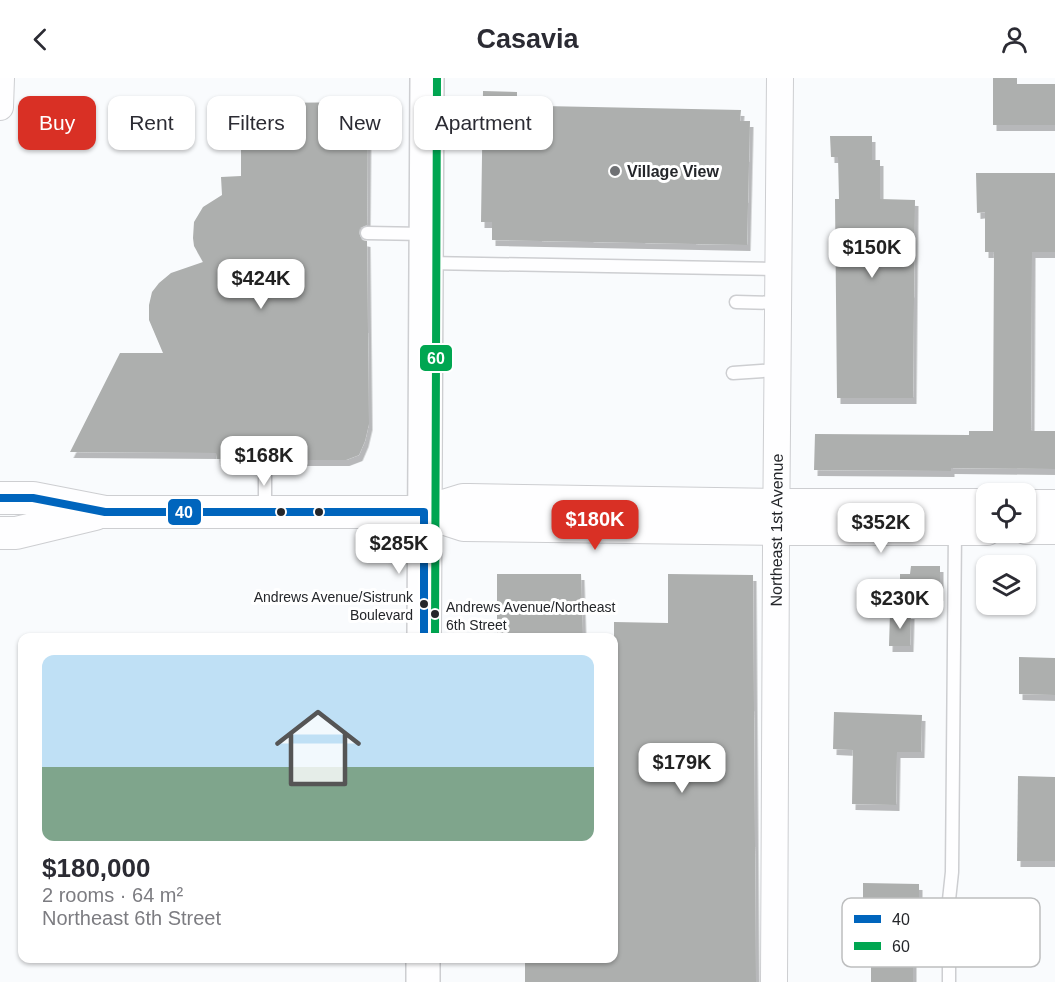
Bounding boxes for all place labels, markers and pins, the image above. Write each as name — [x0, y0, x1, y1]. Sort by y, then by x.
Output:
place label: Village View — [627, 163, 719, 180]
marker: Village View — [608, 164, 622, 178]
pin: $150K — [830, 228, 914, 279]
pin: $424K — [219, 259, 303, 310]
pin: $168K — [222, 436, 306, 487]
pin: $180K — [553, 500, 637, 551]
pin: $352K — [839, 503, 923, 554]
unlabelled marker — [275, 506, 287, 518]
unlabelled marker — [313, 506, 325, 518]
pin: $285K — [357, 524, 441, 575]
pin: $230K — [858, 579, 942, 630]
place label: Andrews Avenue/Sistrunk Boulevard — [254, 589, 414, 623]
marker: Andrews Avenue/Sistrunk Boulevard — [418, 598, 430, 610]
place label: Andrews Avenue/Northeast 6th Street — [446, 599, 616, 633]
marker: Andrews Avenue/Northeast 6th Street — [429, 608, 441, 620]
pin: $179K — [640, 743, 724, 794]

